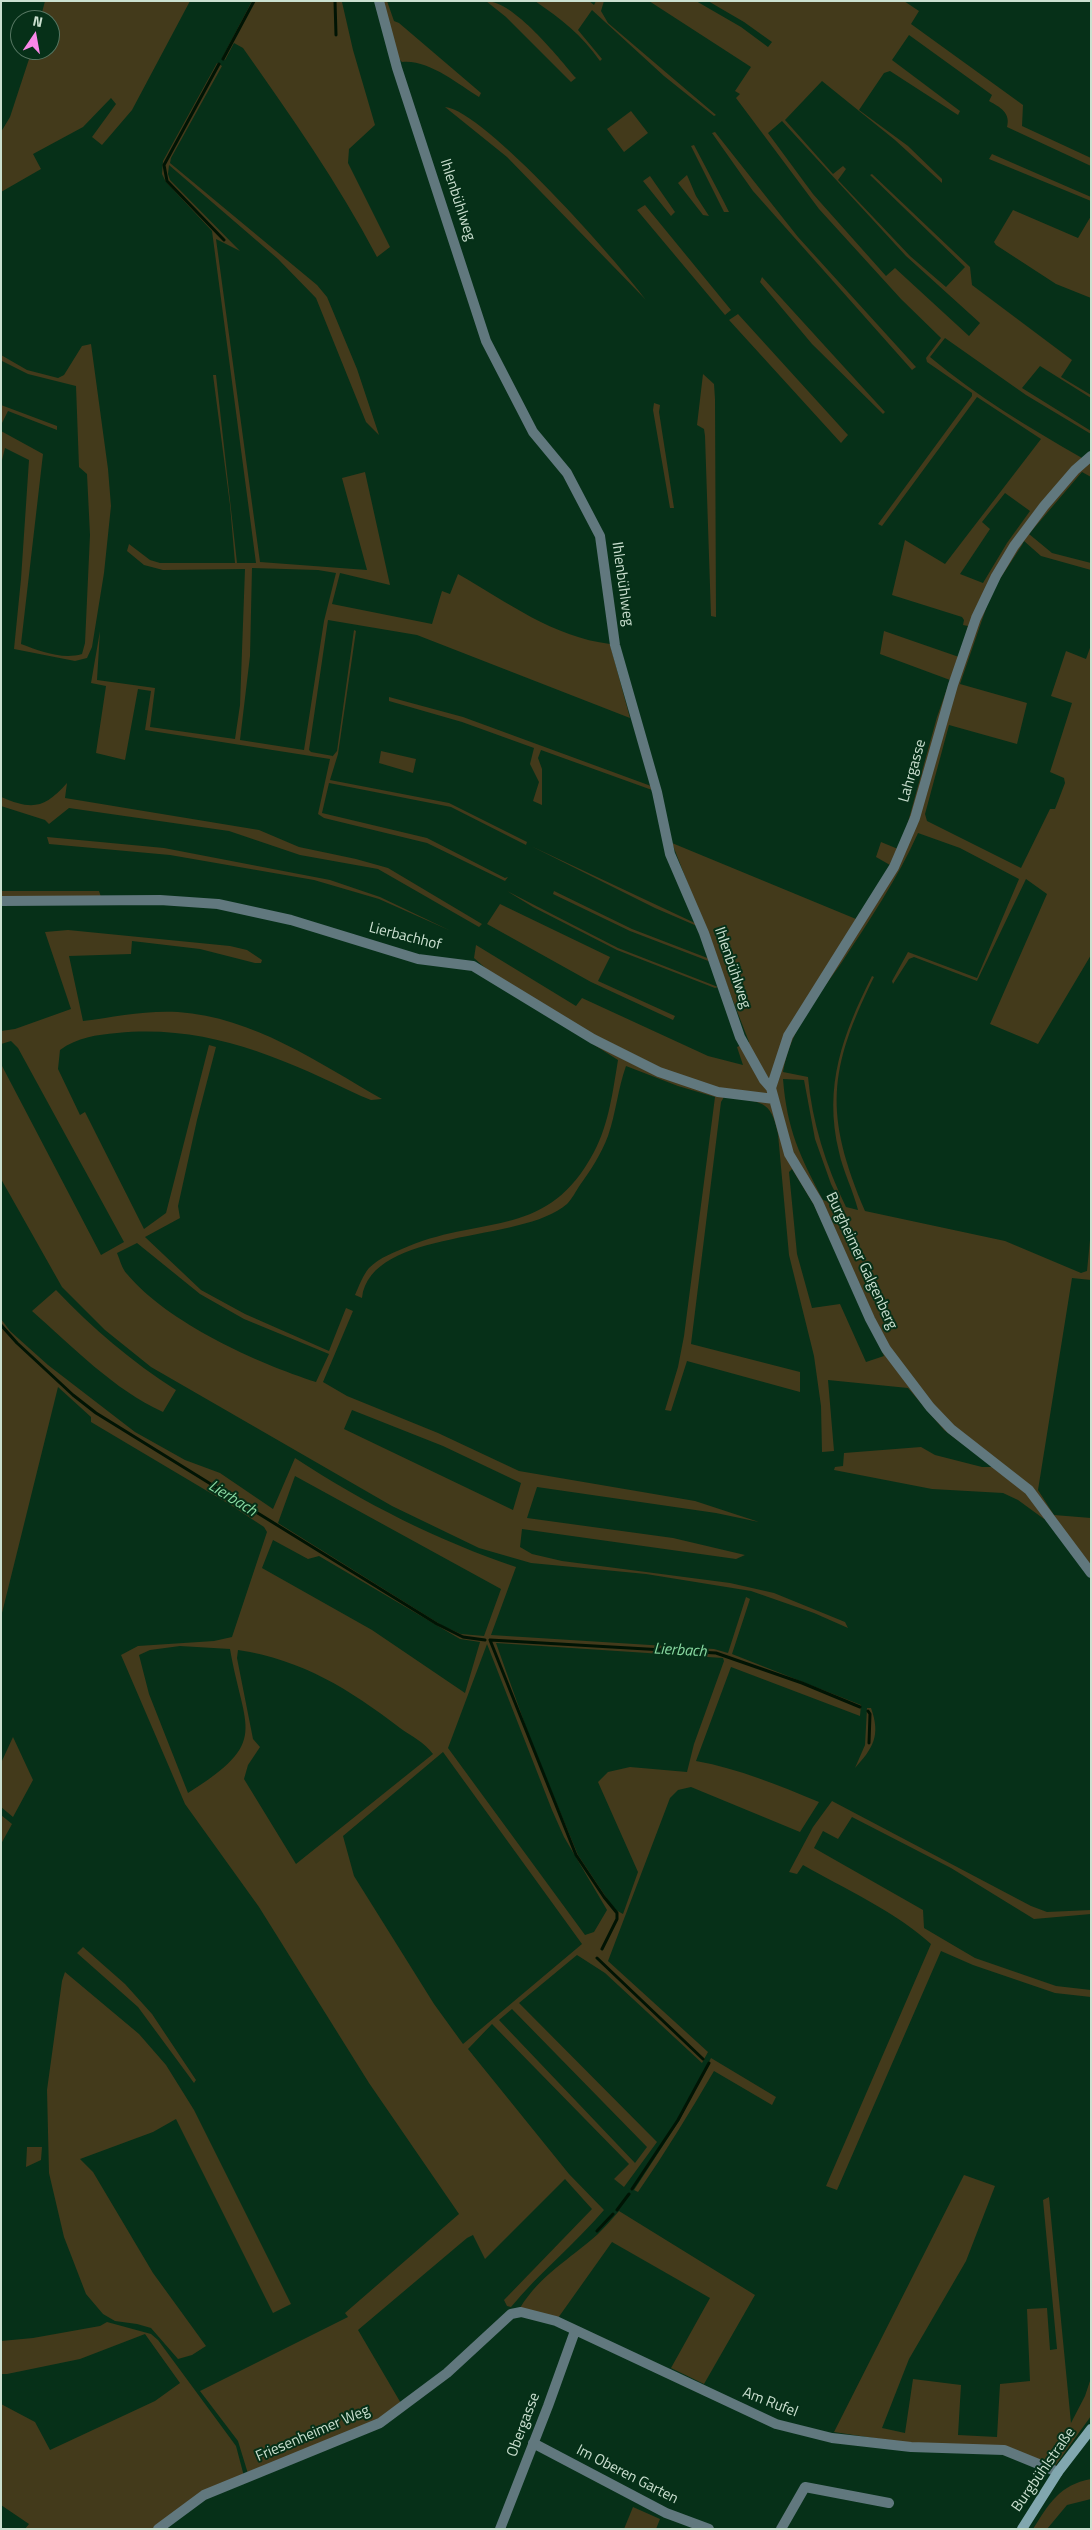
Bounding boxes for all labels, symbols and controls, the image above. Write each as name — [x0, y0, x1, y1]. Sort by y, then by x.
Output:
north arrow — [10, 10, 60, 60]
text: N — [31, 10, 45, 32]
street label: Ihlenbühlweg — [435, 157, 479, 243]
street label: Ihlenbühlweg — [607, 541, 637, 627]
street label: Lahrgasse — [895, 737, 931, 805]
street label: Lierbachhof — [367, 919, 443, 955]
street label: Ihlenbühlweg — [710, 925, 754, 1011]
street label: Burgheimer Galgenberg — [821, 1190, 901, 1332]
water label: Lierbach — [204, 1477, 260, 1521]
water label: Lierbach — [653, 1640, 707, 1662]
street label: Am Rufel — [740, 2384, 800, 2422]
street label: Obergasse — [504, 2390, 544, 2460]
street label: Friesenheimer Weg — [253, 2402, 373, 2466]
street label: Burgbühlstraße — [1008, 2424, 1080, 2516]
street label: Im Oberen Garten — [573, 2442, 681, 2508]

